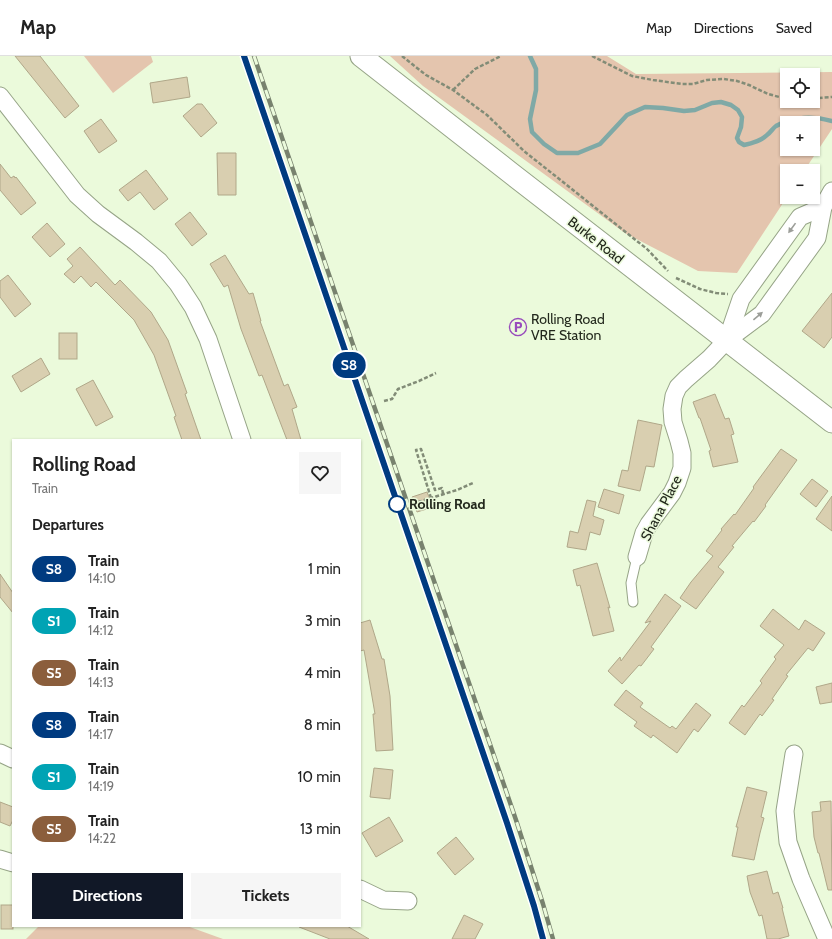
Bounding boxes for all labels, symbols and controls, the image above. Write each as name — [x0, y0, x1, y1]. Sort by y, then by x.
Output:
text: Map — [20, 16, 56, 39]
text: Map — [646, 19, 672, 37]
text: Directions — [694, 19, 754, 37]
text: Saved — [776, 19, 812, 37]
map controls — [780, 68, 820, 204]
button: locate — [780, 68, 820, 108]
button: + — [780, 116, 820, 156]
button: − — [780, 164, 820, 204]
street label: Burke Road — [564, 212, 628, 268]
one-way arrow — [788, 223, 796, 234]
place label: Rolling Road VRE Station — [531, 310, 605, 344]
one-way arrow — [752, 312, 763, 321]
parking icon: Rolling Road VRE Station — [508, 317, 528, 337]
line badge: S8 — [331, 352, 367, 378]
text: S8 — [341, 356, 357, 374]
button: heart — [299, 452, 341, 494]
text: Rolling Road — [32, 453, 136, 476]
street label: Shana Place — [636, 472, 686, 544]
text: Train — [32, 480, 58, 496]
marker: Rolling Road — [388, 495, 406, 513]
place label: Rolling Road — [409, 495, 486, 513]
text: Departures — [32, 516, 104, 534]
text: Train — [88, 552, 119, 570]
text: S8 — [46, 560, 62, 578]
text: 1 min — [308, 560, 341, 578]
text: 14:10 — [88, 570, 116, 586]
text: Train — [88, 604, 119, 622]
text: S1 — [47, 612, 61, 630]
text: 3 min — [305, 612, 341, 630]
text: 14:12 — [88, 622, 114, 638]
text: Train — [88, 656, 119, 674]
text: S5 — [46, 664, 62, 682]
text: 4 min — [304, 664, 341, 682]
text: 14:13 — [88, 674, 114, 690]
text: Train — [88, 708, 119, 726]
text: S8 — [46, 716, 62, 734]
text: 8 min — [304, 716, 341, 734]
text: 14:17 — [88, 726, 113, 742]
text: Train — [88, 760, 119, 778]
text: S1 — [47, 768, 61, 786]
text: 10 min — [298, 768, 341, 786]
text: 14:19 — [88, 778, 114, 794]
text: Train — [88, 812, 119, 830]
text: S5 — [46, 820, 62, 838]
text: 13 min — [300, 820, 341, 838]
text: 14:22 — [88, 830, 116, 846]
button: Directions — [32, 873, 183, 919]
button: Tickets — [191, 873, 341, 919]

